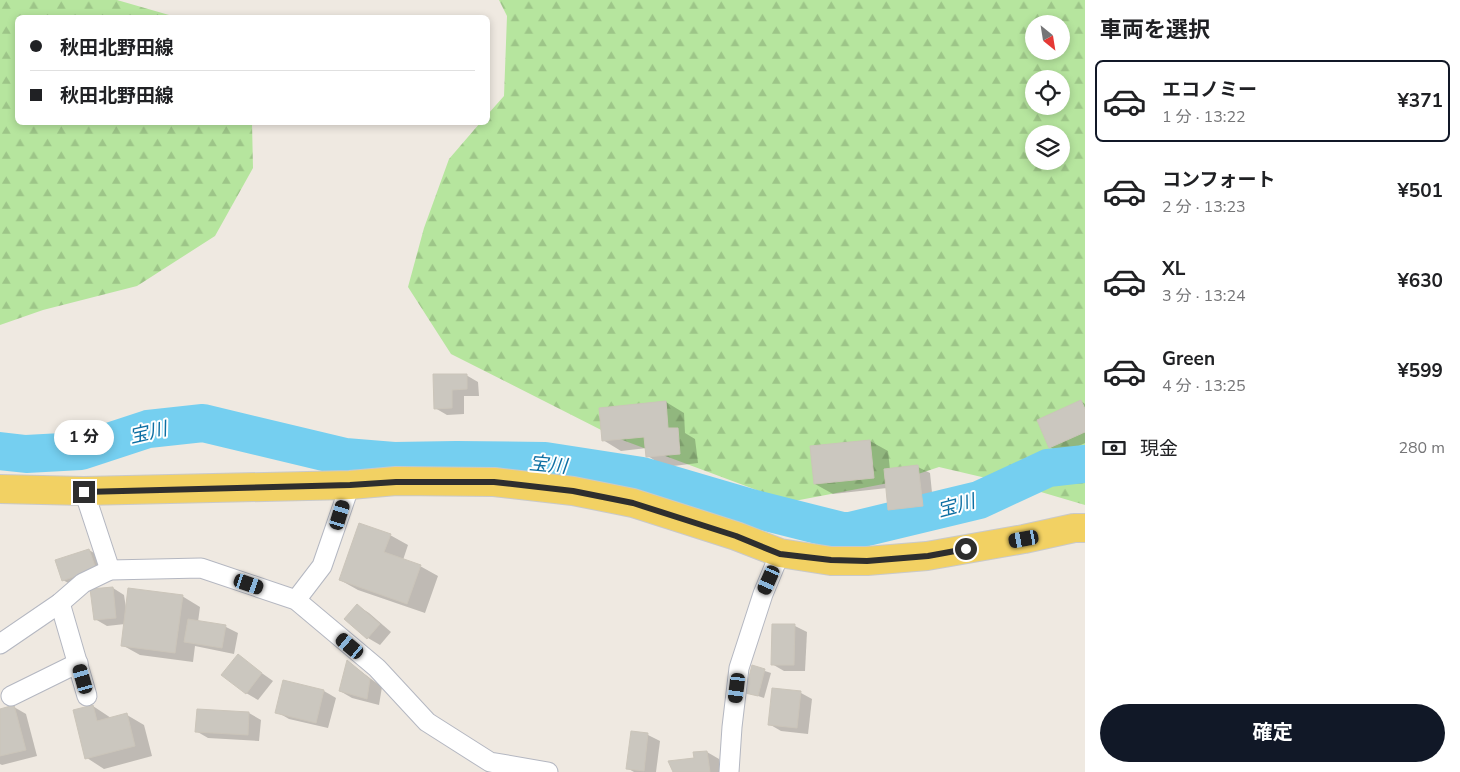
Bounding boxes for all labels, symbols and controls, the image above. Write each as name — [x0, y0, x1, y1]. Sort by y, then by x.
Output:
north arrow — [1025, 15, 1070, 60]
map controls — [1025, 15, 1070, 170]
text: 車両を選択 — [1100, 15, 1210, 45]
text: 秋田北野田線 — [60, 35, 174, 61]
button: locate — [1025, 70, 1070, 115]
text: エコノミー — [1162, 77, 1257, 103]
icon: car — [1102, 79, 1147, 124]
text: 秋田北野田線 — [60, 83, 174, 109]
text: ¥371 — [1397, 88, 1443, 114]
text: 1 分 · 13:22 — [1162, 106, 1246, 128]
button: layers — [1025, 125, 1070, 170]
text: コンフォート — [1162, 167, 1275, 193]
icon: car — [1102, 169, 1147, 214]
text: ¥501 — [1397, 178, 1443, 204]
text: 2 分 · 13:23 — [1162, 196, 1246, 218]
text: XL — [1162, 256, 1185, 282]
icon: car — [1102, 259, 1147, 304]
text: ¥630 — [1397, 268, 1443, 294]
text: 3 分 · 13:24 — [1162, 285, 1246, 307]
text: Green — [1162, 346, 1215, 372]
icon: car — [1102, 349, 1147, 394]
text: ¥599 — [1397, 358, 1443, 384]
text: 4 分 · 13:25 — [1162, 375, 1246, 397]
water label: 宝川 — [127, 416, 172, 450]
callout: 1 分 — [54, 420, 114, 454]
text: 1 分 — [69, 426, 99, 448]
icon: cash — [1100, 434, 1128, 462]
text: 現金 — [1140, 436, 1178, 462]
text: 280 m — [1398, 437, 1445, 459]
water label: 宝川 — [528, 450, 570, 480]
route end — [73, 481, 95, 503]
water label: 宝川 — [935, 488, 980, 523]
car — [328, 498, 351, 532]
car — [1007, 529, 1040, 549]
route start — [955, 538, 977, 560]
car — [756, 563, 781, 597]
car — [232, 572, 265, 596]
car — [333, 631, 366, 661]
car — [71, 663, 94, 695]
car — [727, 672, 746, 704]
button: 確定 — [1100, 704, 1445, 762]

